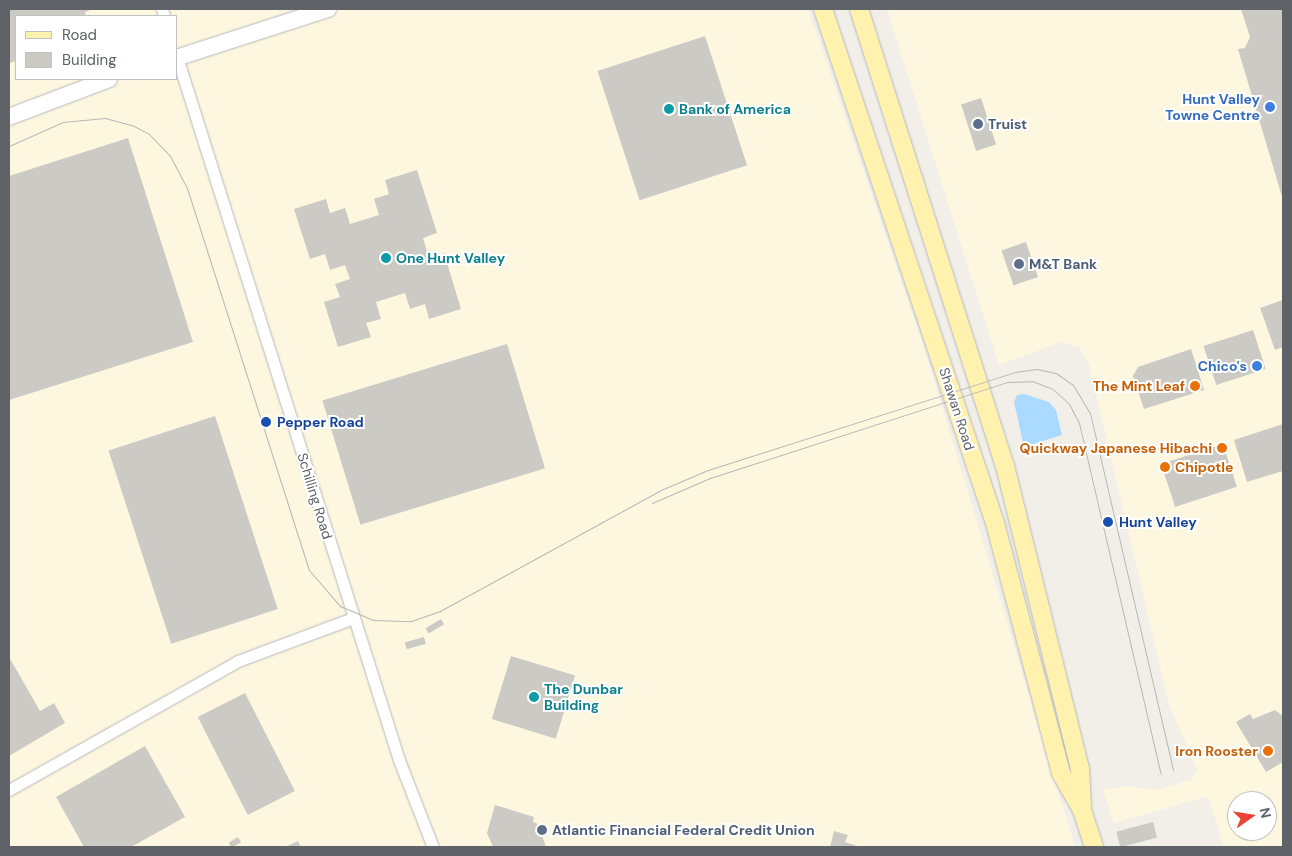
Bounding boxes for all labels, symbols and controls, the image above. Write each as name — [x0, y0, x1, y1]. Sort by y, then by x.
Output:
legend — [15, 15, 178, 80]
text: Road — [62, 25, 97, 45]
text: Building — [62, 50, 117, 70]
place label: Hunt Valley Towne Centre — [1165, 91, 1260, 124]
place label: Bank of America — [679, 101, 791, 117]
marker: Hunt Valley Towne Centre — [1264, 101, 1276, 113]
marker: Bank of America — [663, 103, 675, 115]
place label: Truist — [988, 116, 1027, 132]
marker: Truist — [972, 118, 984, 130]
place label: One Hunt Valley — [396, 250, 505, 266]
marker: One Hunt Valley — [380, 252, 392, 264]
place label: M&T Bank — [1029, 256, 1097, 272]
marker: M&T Bank — [1013, 258, 1025, 270]
place label: Chico's — [1198, 358, 1247, 374]
marker: Chico's — [1251, 360, 1263, 372]
street label: Shawan Road — [936, 365, 978, 453]
place label: The Mint Leaf — [1093, 378, 1185, 394]
marker: The Mint Leaf — [1189, 380, 1201, 392]
place label: Pepper Road — [277, 414, 364, 430]
marker: Pepper Road — [259, 415, 273, 429]
place label: Quickway Japanese Hibachi — [1020, 440, 1212, 456]
marker: Quickway Japanese Hibachi — [1216, 442, 1228, 454]
street label: Schilling Road — [294, 451, 336, 541]
place label: Chipotle — [1175, 459, 1233, 475]
marker: Chipotle — [1159, 461, 1171, 473]
place label: Hunt Valley — [1119, 514, 1197, 530]
marker: Hunt Valley — [1101, 515, 1115, 529]
place label: The Dunbar Building — [544, 681, 623, 714]
marker: The Dunbar Building — [528, 691, 540, 703]
place label: Iron Rooster — [1175, 743, 1258, 759]
marker: Iron Rooster — [1262, 745, 1274, 757]
north arrow — [1227, 791, 1277, 841]
text: N — [1256, 806, 1276, 820]
place label: Atlantic Financial Federal Credit Union — [552, 822, 815, 838]
marker: Atlantic Financial Federal Credit Union — [536, 824, 548, 836]

